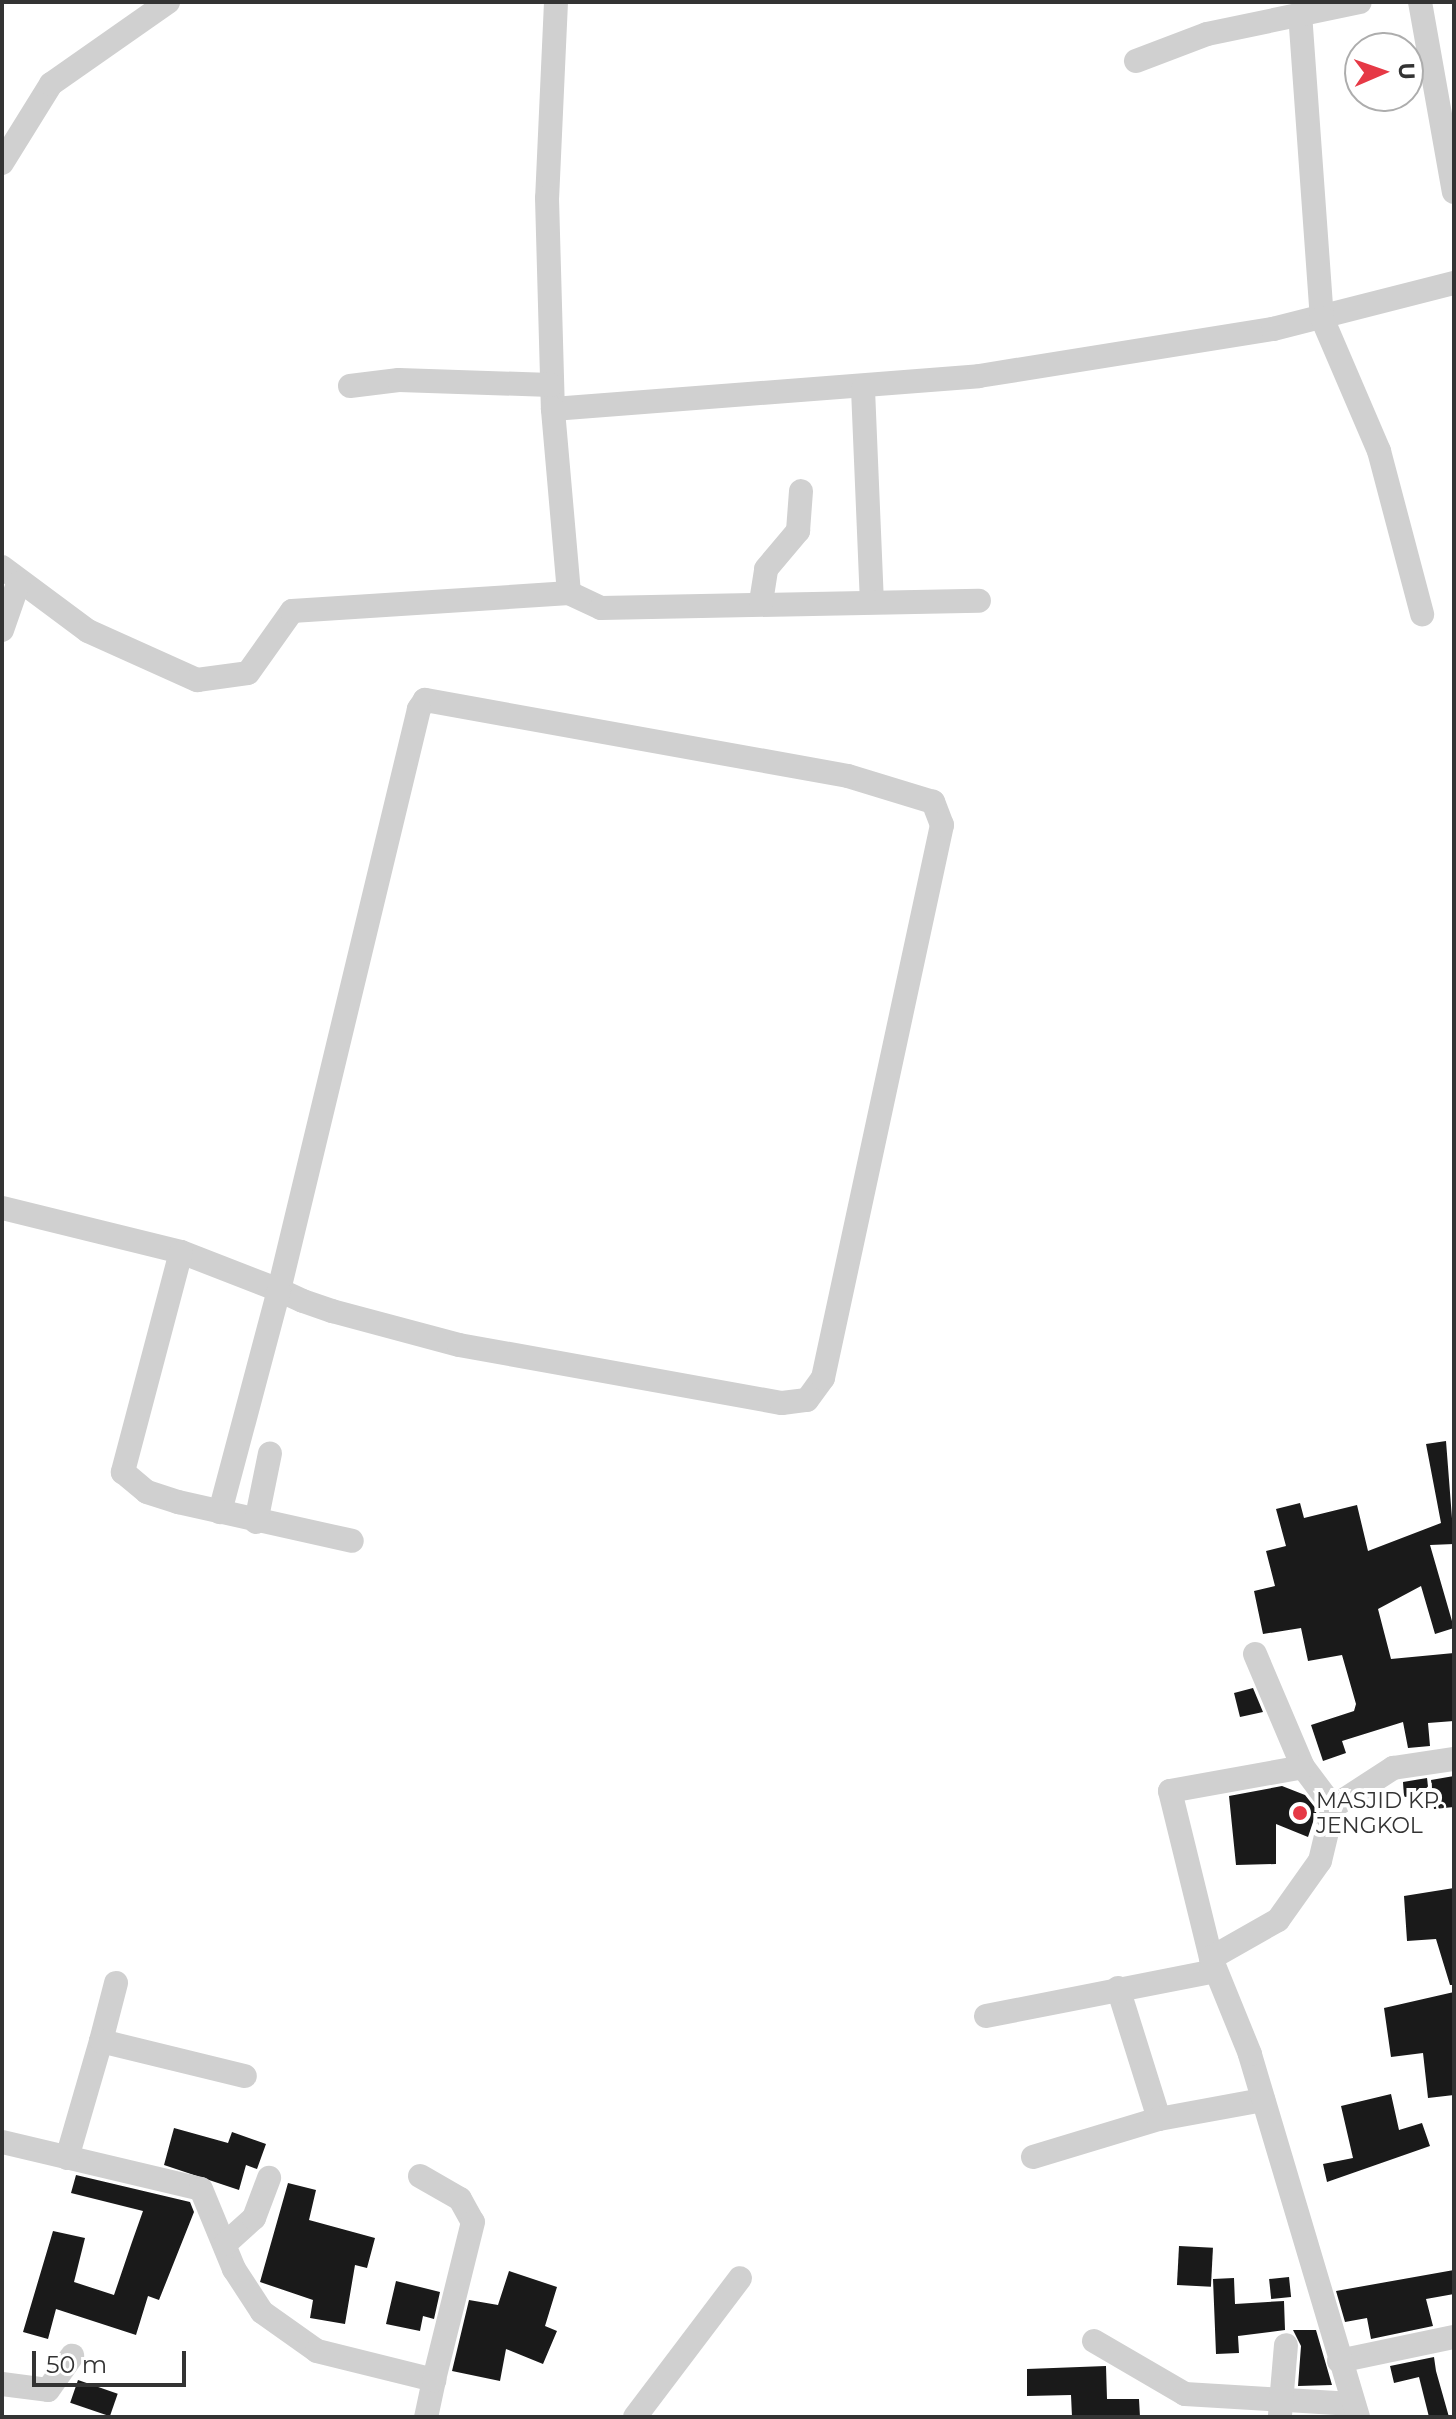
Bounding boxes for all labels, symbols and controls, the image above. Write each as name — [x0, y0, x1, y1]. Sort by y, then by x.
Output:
north arrow — [1344, 32, 1424, 112]
text: U — [1393, 62, 1420, 80]
place label: MASJID KP. JENGKOL — [1316, 1787, 1443, 1838]
marker: MASJID KP. JENGKOL — [1291, 1804, 1309, 1822]
scale bar — [36, 2335, 190, 2385]
text: 50 m — [46, 2350, 107, 2379]

